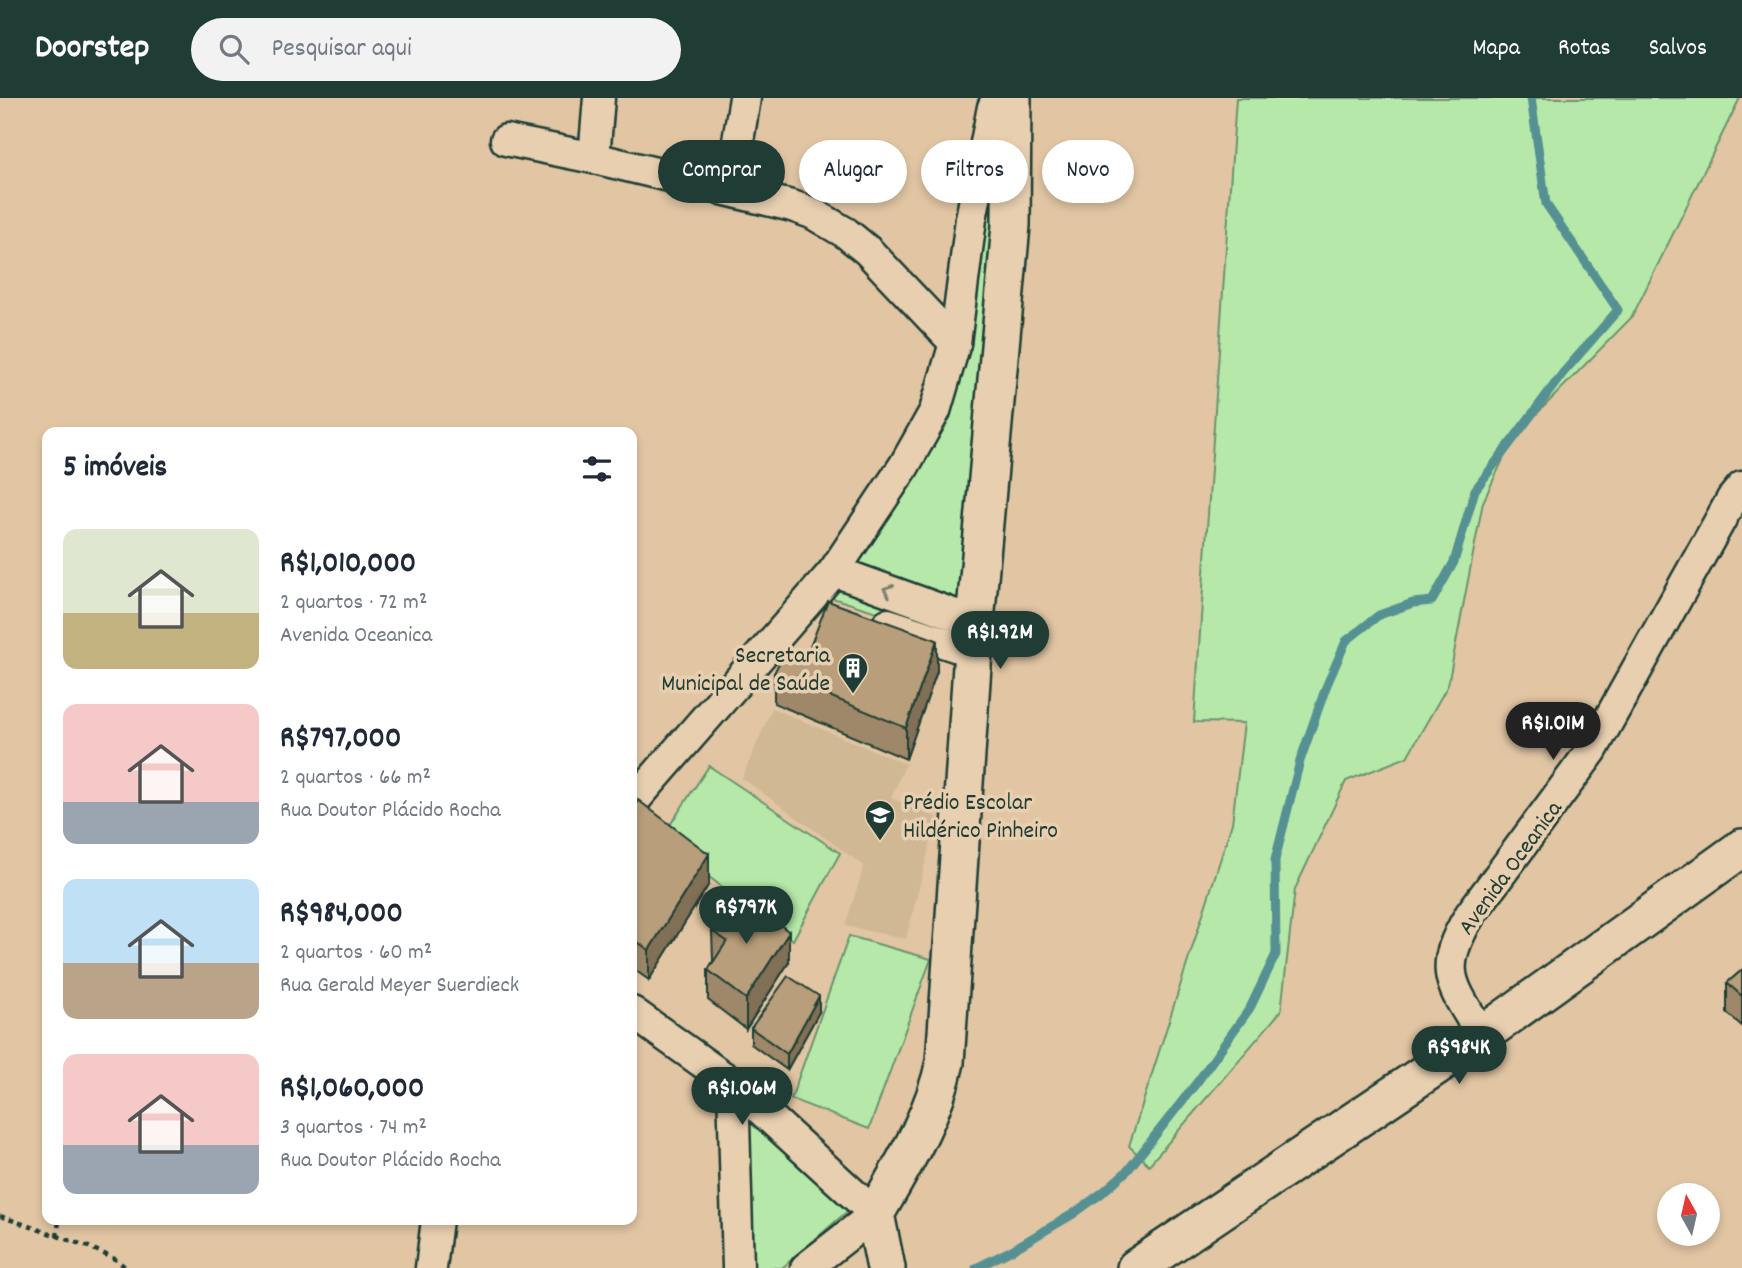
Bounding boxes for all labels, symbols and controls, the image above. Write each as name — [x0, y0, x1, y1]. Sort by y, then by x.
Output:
search box — [191, 18, 681, 81]
text: Doorstep — [35, 26, 149, 73]
icon: search — [215, 30, 253, 68]
text: Pesquisar aqui — [271, 31, 412, 68]
text: Mapa — [1472, 32, 1520, 66]
text: Rotas — [1558, 32, 1611, 66]
text: Salvos — [1649, 32, 1707, 66]
chip: Comprar — [658, 140, 785, 203]
chip: Alugar — [799, 140, 907, 203]
chip: Filtros — [921, 140, 1028, 203]
chip: Novo — [1042, 140, 1134, 203]
text: 5 imóveis — [63, 448, 167, 491]
icon: filters — [578, 450, 616, 488]
text: R$1,010,000 — [280, 544, 416, 587]
icon: home — [119, 557, 203, 641]
one-way arrow — [882, 584, 894, 598]
text: 2 quartos · 72 m² — [280, 587, 427, 620]
pin: R$1.92M — [935, 612, 1065, 671]
text: R$1.92M — [967, 617, 1033, 650]
text: Avenida Oceanica — [280, 620, 432, 653]
place label: Secretaria Municipal de Saúde — [661, 640, 831, 702]
building icon: Secretaria Municipal de Saúde — [836, 651, 870, 695]
pin: R$1.01M — [1488, 702, 1618, 762]
text: R$1.01M — [1522, 708, 1584, 741]
text: R$797,000 — [280, 719, 401, 762]
icon: home — [119, 732, 203, 816]
text: 2 quartos · 66 m² — [280, 762, 431, 795]
place label: Prédio Escolar Hildérico Pinheiro — [903, 787, 1058, 849]
street label: Avenida Oceanica — [1451, 794, 1572, 943]
text: Rua Doutor Plácido Rocha — [280, 795, 501, 828]
school or university icon: Prédio Escolar Hildérico Pinheiro — [863, 798, 897, 842]
pin: R$797K — [689, 886, 803, 946]
text: R$797K — [715, 892, 777, 925]
text: R$984,000 — [280, 894, 403, 937]
icon: home — [119, 907, 203, 991]
text: 2 quartos · 60 m² — [280, 937, 432, 970]
text: Rua Gerald Meyer Suerdieck — [280, 970, 519, 1003]
pin: R$984K — [1402, 1026, 1516, 1086]
text: R$984K — [1428, 1032, 1490, 1065]
pin: R$1.06M — [677, 1068, 807, 1127]
text: R$1,060,000 — [280, 1069, 424, 1112]
text: R$1.06M — [708, 1073, 777, 1106]
icon: home — [119, 1082, 203, 1166]
text: 3 quartos · 74 m² — [280, 1112, 427, 1145]
text: Rua Doutor Plácido Rocha — [280, 1145, 501, 1178]
north arrow — [1657, 1183, 1720, 1246]
map controls — [1657, 1183, 1720, 1246]

